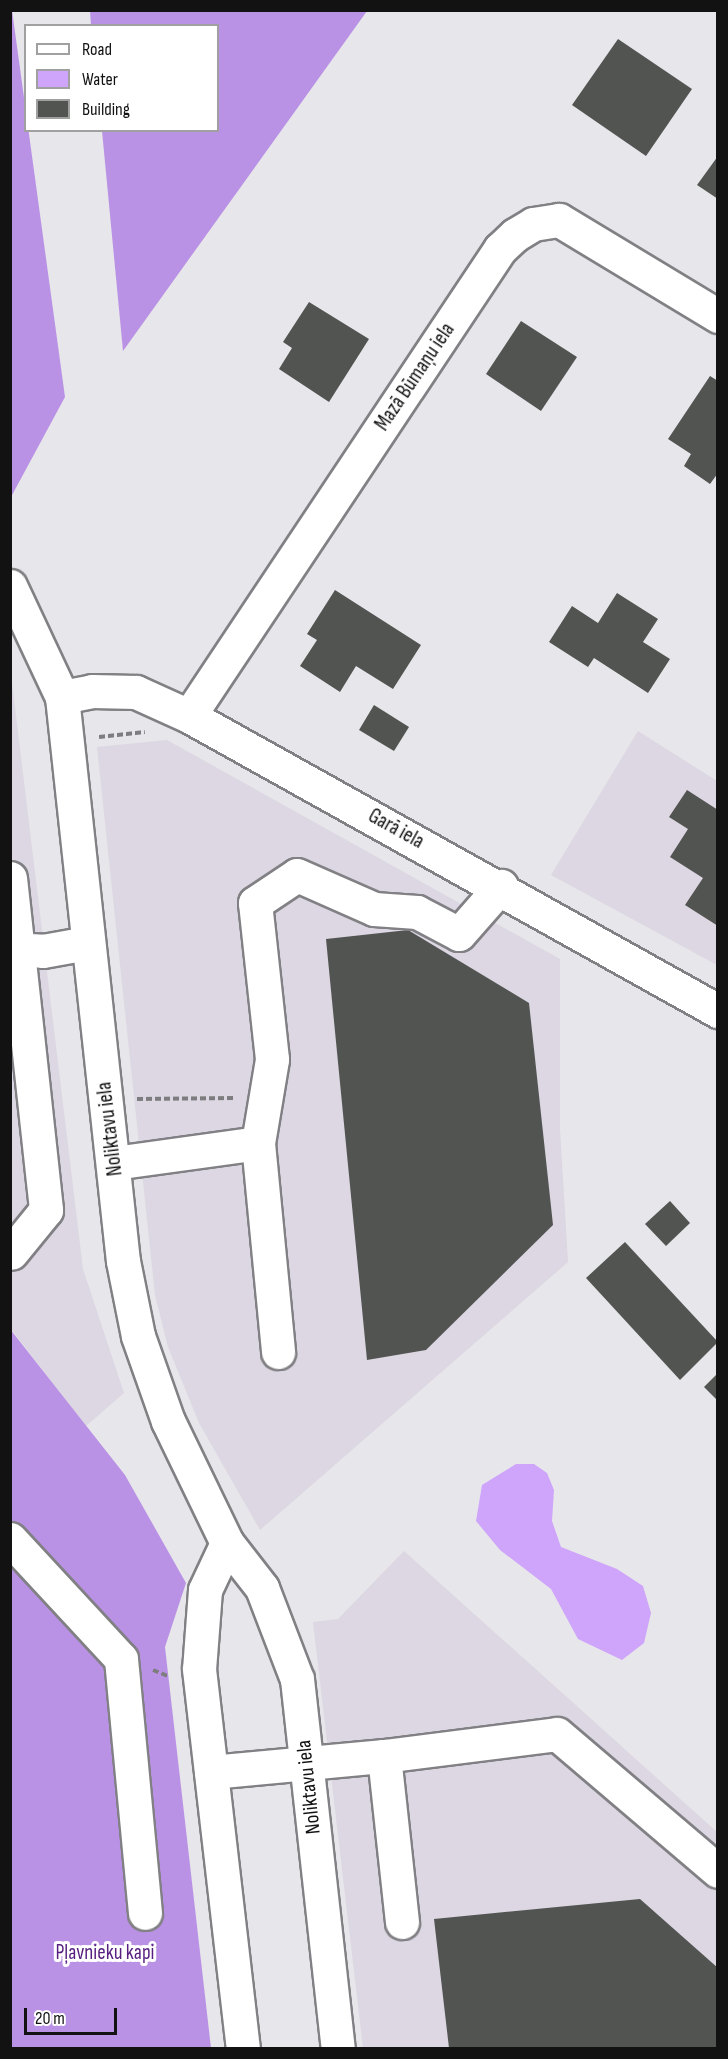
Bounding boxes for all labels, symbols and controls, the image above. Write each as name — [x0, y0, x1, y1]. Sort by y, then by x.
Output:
legend — [24, 24, 219, 132]
text: Road — [82, 39, 112, 60]
text: Water — [82, 69, 118, 90]
text: Building — [82, 99, 130, 120]
street label: Mazā Būmaņu iela — [370, 318, 460, 436]
street label: Garā iela — [364, 803, 428, 855]
street label: Noliktavu iela — [92, 1081, 128, 1177]
street label: Noliktavu iela — [292, 1739, 326, 1835]
park label: Pļavnieku kapi — [55, 1940, 155, 1966]
scale bar — [27, 1996, 120, 2034]
text: 20 m — [35, 2008, 65, 2029]

